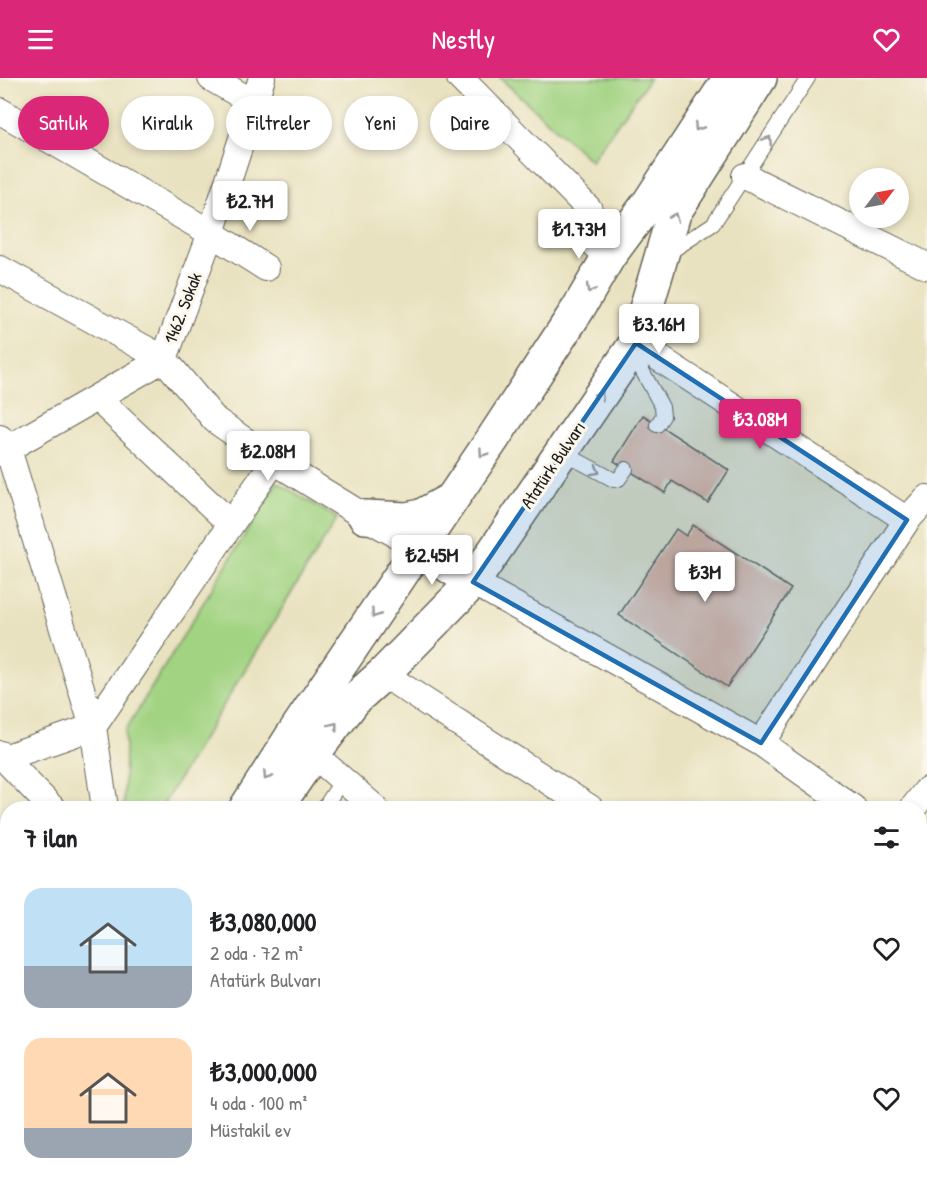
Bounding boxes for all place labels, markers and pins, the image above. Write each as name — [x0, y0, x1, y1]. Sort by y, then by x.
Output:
pin: ₺2.7M — [208, 181, 292, 232]
pin: ₺1.73M — [530, 209, 628, 260]
pin: ₺3.16M — [610, 304, 708, 355]
pin: ₺3.08M — [711, 399, 809, 450]
pin: ₺2.08M — [219, 431, 317, 482]
pin: ₺2.45M — [383, 535, 481, 586]
pin: ₺3M — [676, 552, 734, 603]

